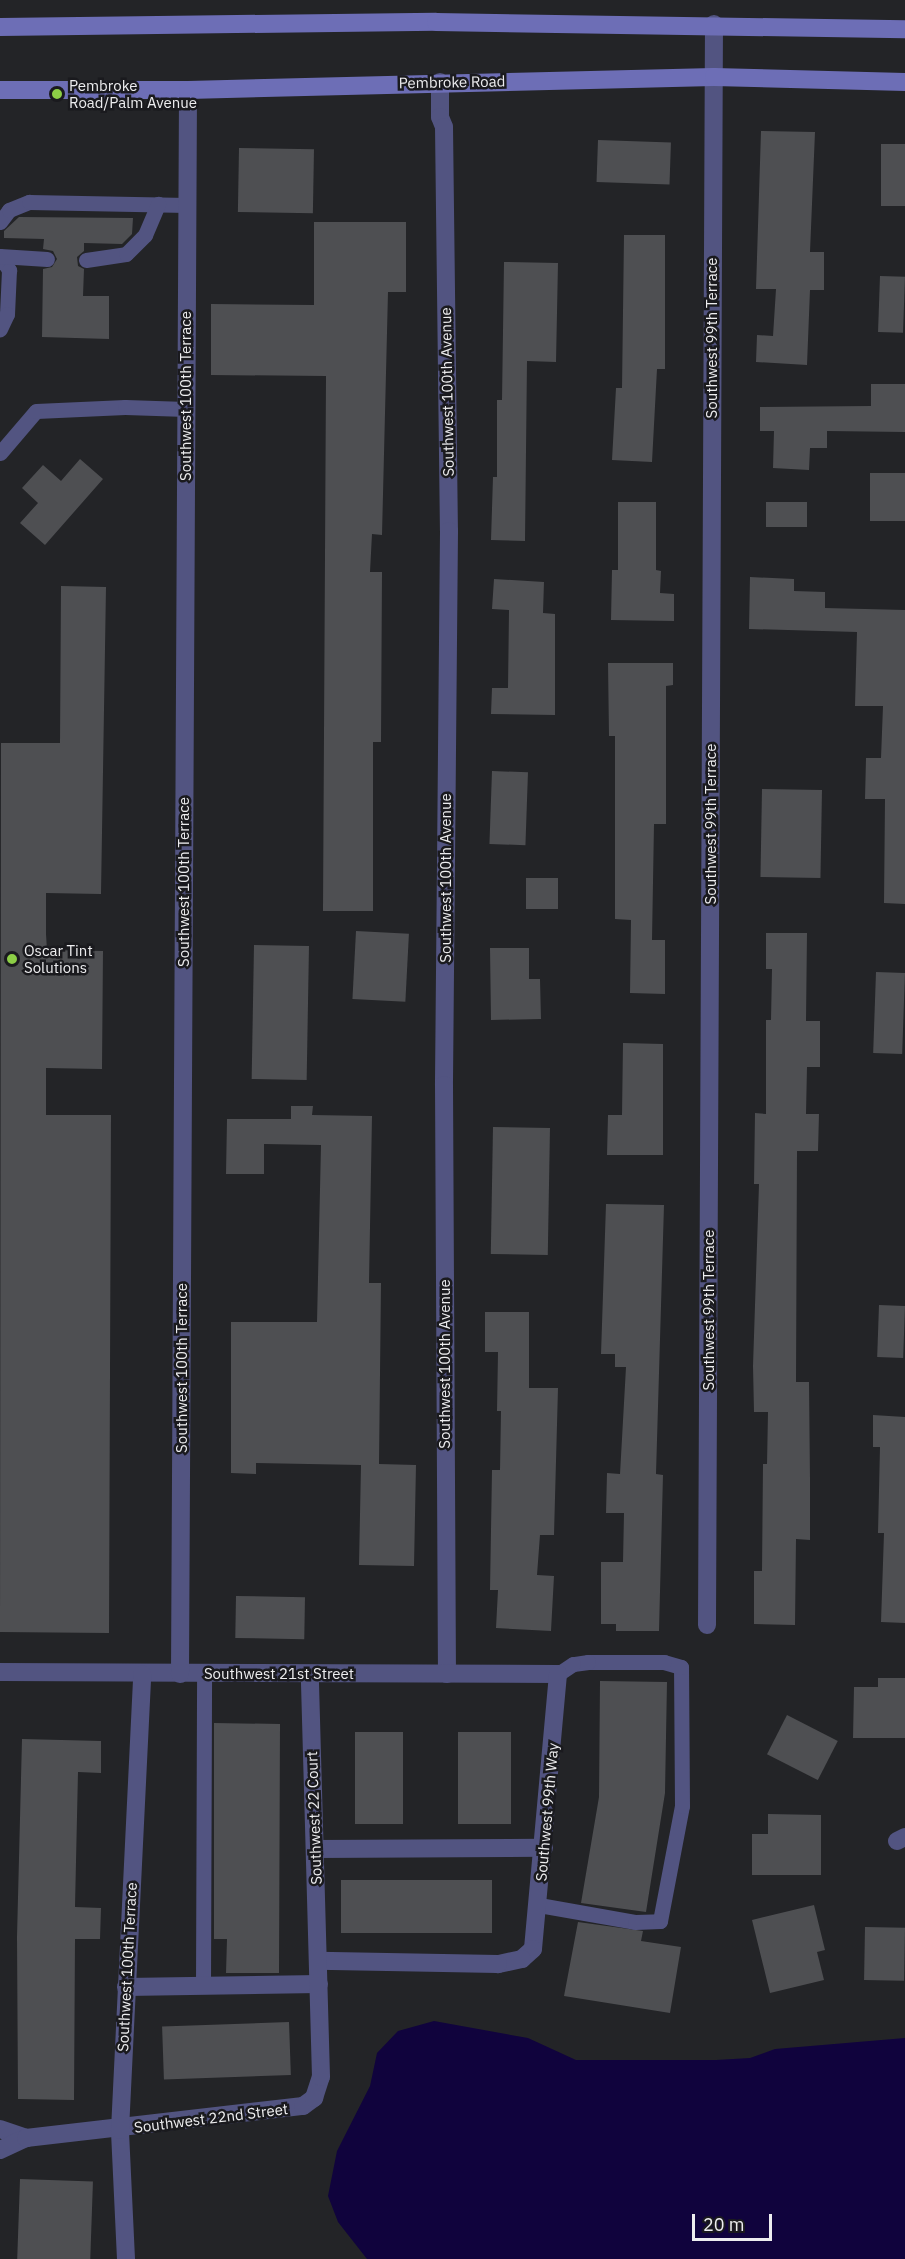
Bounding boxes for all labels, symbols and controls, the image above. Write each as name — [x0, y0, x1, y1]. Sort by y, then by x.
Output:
street label: Pembroke Road — [399, 72, 505, 92]
place label: Pembroke Road/Palm Avenue — [69, 76, 197, 111]
marker: Pembroke Road/Palm Avenue — [50, 87, 64, 101]
street label: Southwest 99th Terrace — [703, 258, 721, 418]
street label: Southwest 100th Avenue — [437, 307, 457, 477]
street label: Southwest 100th Terrace — [177, 311, 195, 481]
street label: Southwest 99th Terrace — [702, 744, 720, 904]
street label: Southwest 100th Avenue — [437, 793, 455, 963]
street label: Southwest 100th Terrace — [175, 797, 193, 967]
place label: Oscar Tint Solutions — [24, 941, 93, 976]
marker: Oscar Tint Solutions — [5, 952, 19, 966]
street label: Southwest 99th Terrace — [700, 1230, 718, 1390]
street label: Southwest 100th Avenue — [436, 1279, 454, 1449]
street label: Southwest 100th Terrace — [173, 1283, 191, 1453]
street label: Southwest 21st Street — [204, 1665, 354, 1683]
street label: Southwest 99th Way — [532, 1742, 562, 1882]
street label: Southwest 22 Court — [303, 1751, 325, 1885]
street label: Southwest 100th Terrace — [114, 1882, 140, 2052]
street label: Southwest 22nd Street — [133, 2100, 289, 2136]
scale bar — [695, 2202, 774, 2240]
text: 20 m — [703, 2213, 745, 2236]

